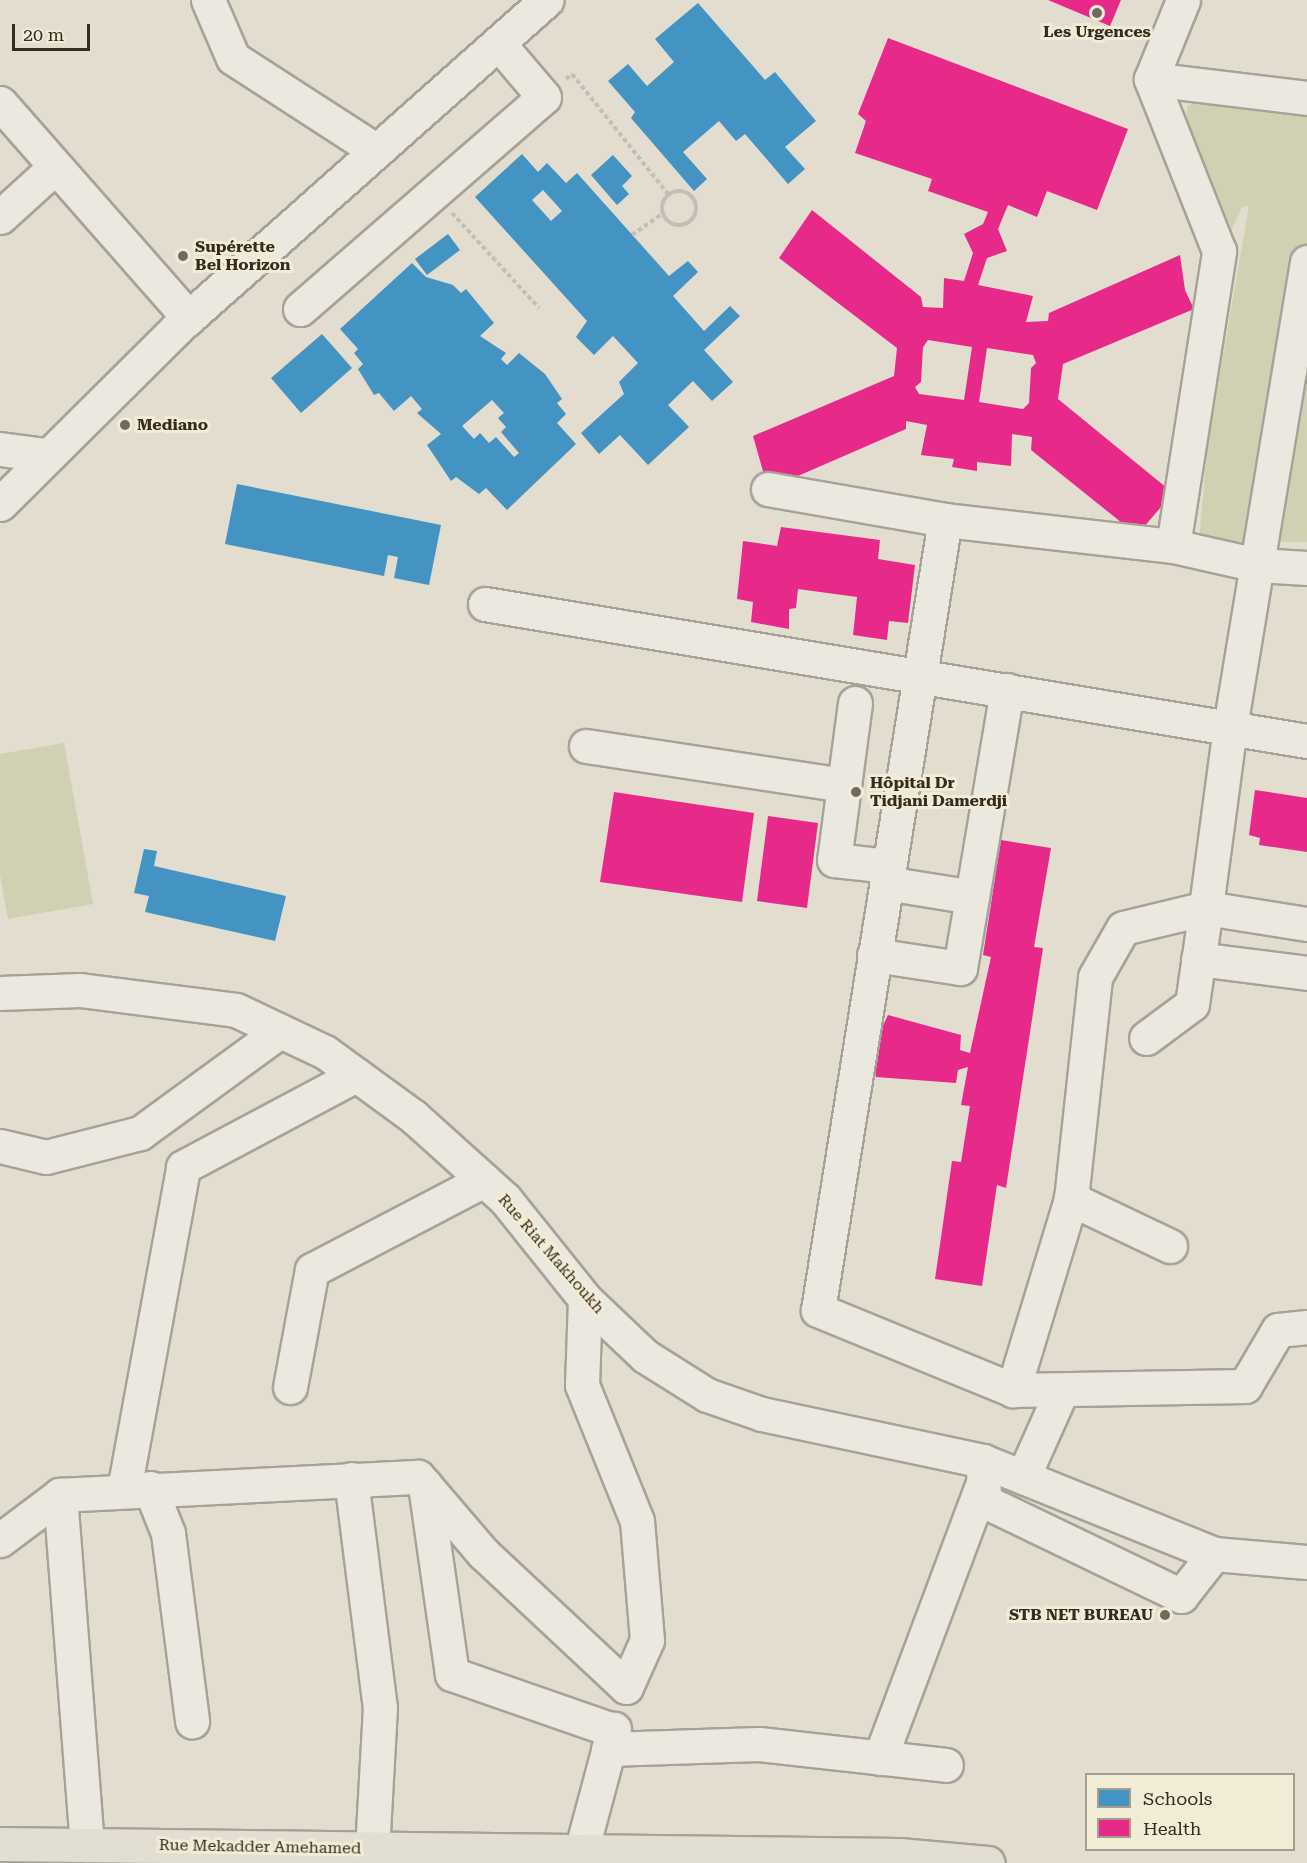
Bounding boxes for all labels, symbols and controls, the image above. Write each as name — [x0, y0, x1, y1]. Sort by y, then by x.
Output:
marker: Les Urgences — [1090, 6, 1104, 20]
scale bar — [15, 12, 93, 50]
place label: Les Urgences — [1043, 22, 1151, 42]
text: 20 m — [23, 24, 64, 45]
place label: Supérette Bel Horizon — [195, 237, 291, 275]
marker: Supérette Bel Horizon — [176, 249, 190, 263]
place label: Mediano — [137, 415, 208, 435]
marker: Mediano — [118, 418, 132, 432]
place label: Hôpital Dr Tidjani Damerdji — [870, 773, 1007, 811]
marker: Hôpital Dr Tidjani Damerdji — [847, 783, 865, 801]
street label: Rue Riat Makhoukh — [494, 1190, 608, 1318]
place label: STB NET BUREAU — [1009, 1605, 1153, 1625]
marker: STB NET BUREAU — [1158, 1608, 1172, 1622]
legend — [1085, 1773, 1295, 1851]
text: Schools — [1143, 1788, 1212, 1809]
text: Health — [1143, 1818, 1201, 1839]
street label: Rue Mekadder Amehamed — [159, 1836, 361, 1858]

